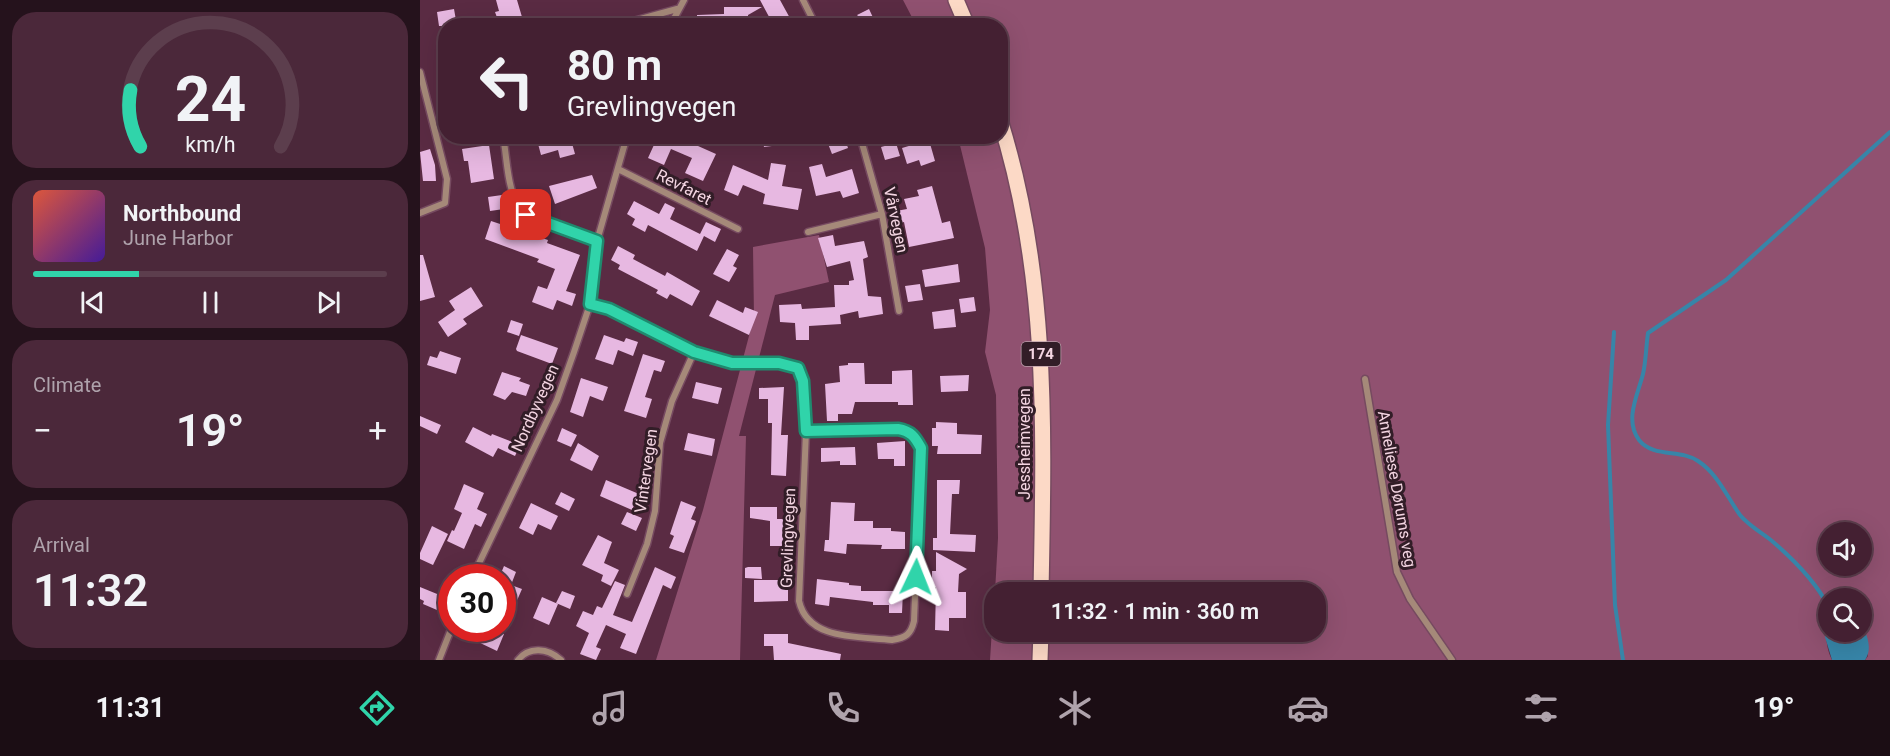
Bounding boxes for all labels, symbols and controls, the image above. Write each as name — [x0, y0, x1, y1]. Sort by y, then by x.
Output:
text: 80 m — [567, 41, 662, 90]
icon: left — [468, 42, 546, 120]
text: 24 — [174, 63, 246, 136]
text: Grevlingvegen — [567, 91, 736, 123]
text: km/h — [185, 132, 235, 157]
street label: Revfaret — [653, 165, 715, 209]
street label: Vårvegen — [880, 185, 912, 255]
pin — [500, 189, 551, 240]
icon: arrive — [509, 198, 542, 231]
text: Northbound — [123, 201, 241, 226]
text: June Harbor — [123, 226, 233, 250]
icon: previous — [76, 286, 109, 319]
icon: pause — [194, 286, 227, 319]
icon: next — [312, 286, 345, 319]
road number: 174 — [1022, 342, 1060, 366]
street label: Nordbyvegen — [507, 361, 563, 455]
text: Climate — [33, 373, 101, 397]
street label: Jessheimvegen — [1015, 388, 1034, 500]
text: 19° — [176, 404, 244, 457]
street label: Anneliese Dørums veg — [1374, 409, 1420, 569]
text: − — [33, 411, 52, 450]
text: + — [368, 411, 387, 450]
street label: Vintervegen — [631, 428, 661, 514]
street label: Grevlingvegen — [777, 488, 799, 588]
map controls — [1818, 522, 1872, 642]
button: sound — [1818, 522, 1872, 576]
text: Arrival — [33, 533, 90, 557]
position arrow — [884, 545, 948, 609]
text: 11:32 — [33, 564, 148, 617]
speed limit sign: 30 — [438, 564, 516, 642]
button: search — [1818, 588, 1872, 642]
text: 11:32 · 1 min · 360 m — [1051, 599, 1259, 624]
icon: directions — [356, 687, 398, 729]
icon: music — [589, 687, 631, 729]
icon: phone — [822, 687, 864, 729]
icon: climate — [1054, 687, 1096, 729]
icon: car — [1287, 687, 1329, 729]
icon: filters — [1520, 687, 1562, 729]
text: 11:31 — [95, 692, 165, 724]
text: 19° — [1753, 692, 1795, 724]

